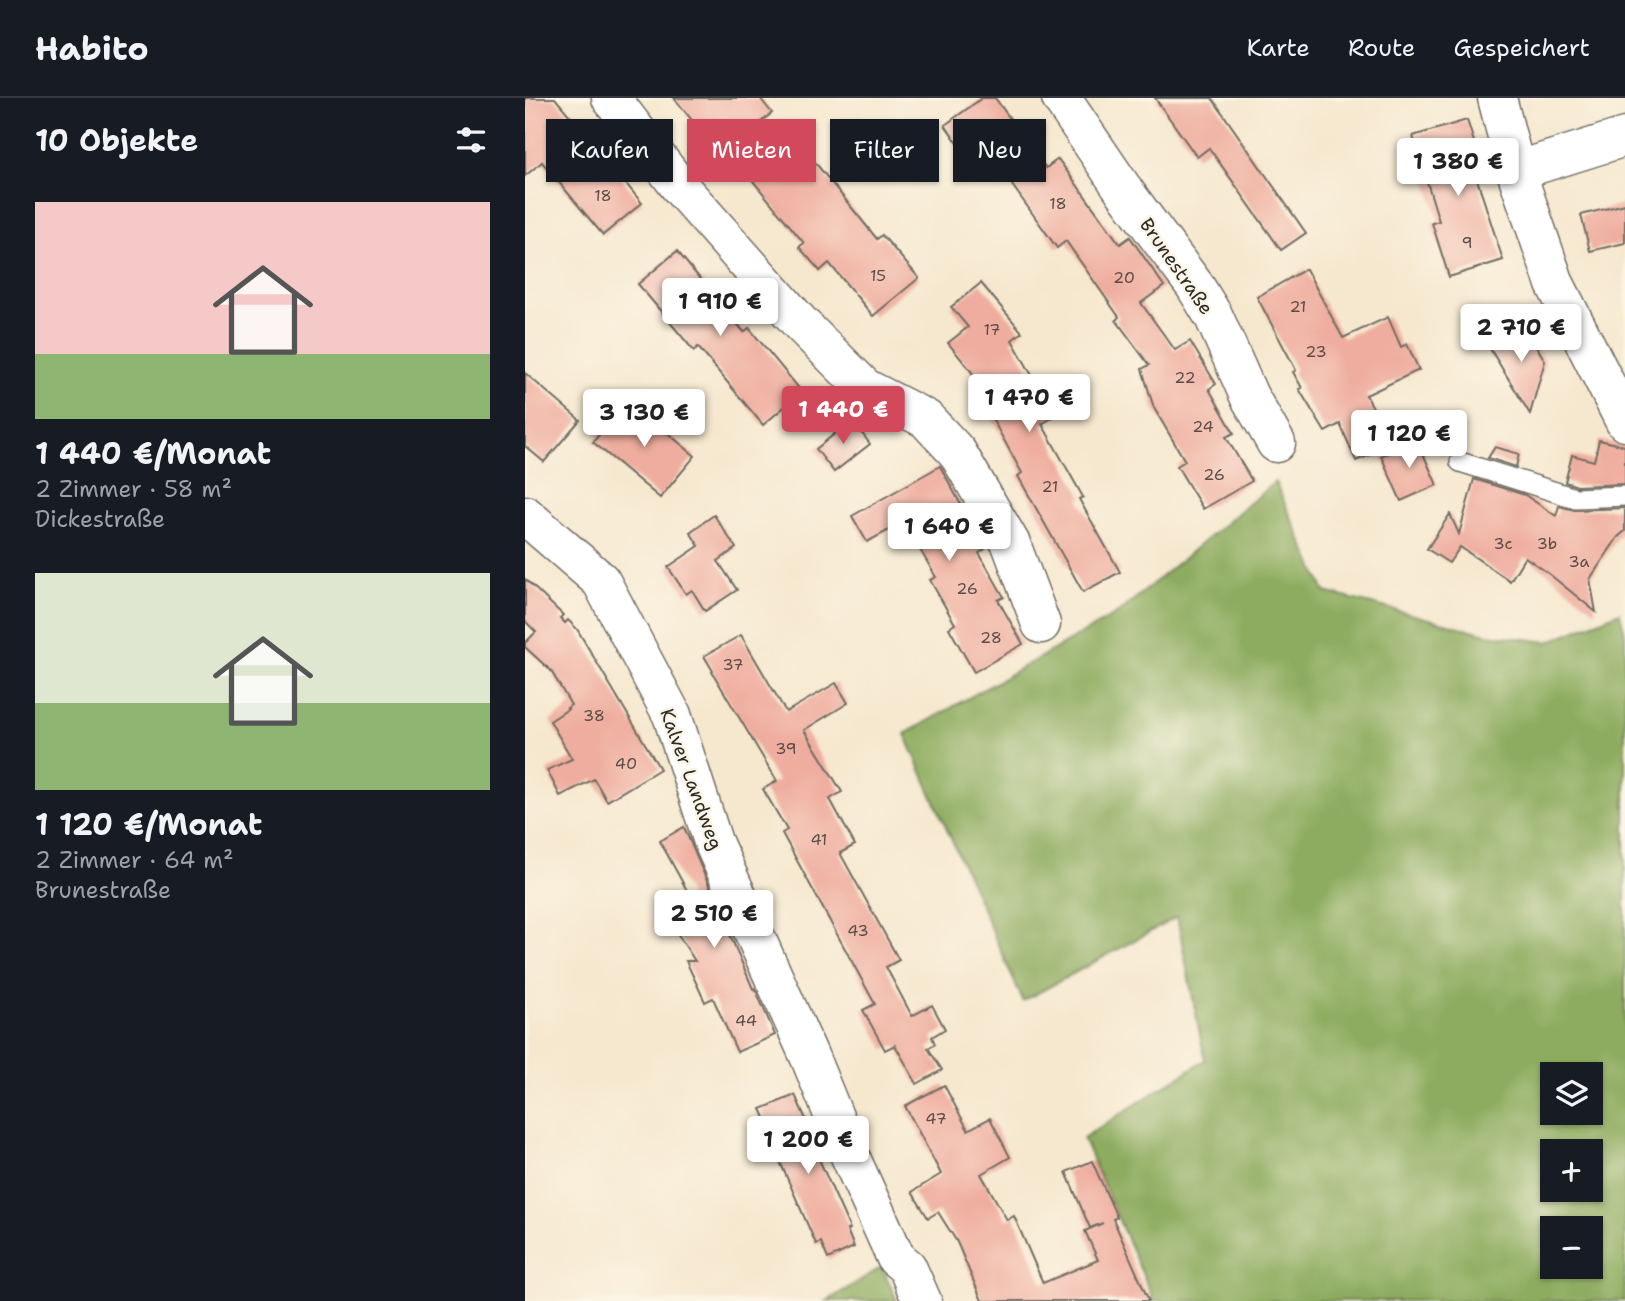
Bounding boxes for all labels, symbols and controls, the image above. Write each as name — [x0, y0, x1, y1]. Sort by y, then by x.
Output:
text: Habito — [35, 26, 149, 71]
text: Karte — [1246, 32, 1310, 64]
text: Route — [1348, 32, 1415, 64]
text: Gespeichert — [1453, 32, 1590, 64]
chip: Kaufen — [546, 119, 673, 182]
chip: Mieten — [687, 119, 816, 182]
chip: Filter — [830, 119, 939, 182]
chip: Neu — [953, 119, 1046, 182]
text: 10 Objekte — [35, 120, 198, 161]
icon: filters — [452, 121, 490, 159]
pin: 1 380 € — [1393, 139, 1523, 198]
text: 1 380 € — [1413, 146, 1503, 176]
house number: 18 — [594, 185, 612, 206]
house number: 18 — [1049, 193, 1067, 214]
street label: Brunestraße — [1134, 213, 1219, 319]
house number: 9 — [1461, 232, 1473, 253]
icon: home — [200, 247, 326, 373]
house number: 15 — [870, 265, 886, 286]
house number: 20 — [1113, 267, 1135, 288]
pin: 1 910 € — [655, 278, 785, 338]
text: 1 910 € — [678, 286, 762, 316]
house number: 21 — [1289, 296, 1307, 317]
pin: 2 710 € — [1456, 304, 1586, 364]
text: 2 710 € — [1476, 312, 1566, 342]
house number: 17 — [983, 319, 1001, 340]
house number: 23 — [1305, 341, 1327, 362]
house number: 22 — [1174, 367, 1196, 388]
pin: 1 470 € — [964, 374, 1094, 434]
text: 1 470 € — [984, 382, 1074, 412]
pin: 1 440 € — [778, 386, 908, 446]
pin: 3 130 € — [579, 390, 709, 449]
text: 1 440 € — [798, 394, 888, 424]
text: 3 130 € — [599, 397, 689, 427]
pin: 1 120 € — [1344, 410, 1474, 470]
house number: 24 — [1192, 416, 1214, 437]
text: 1 120 € — [1367, 418, 1451, 448]
text: 1 440 €/Monat — [35, 433, 271, 474]
house number: 26 — [1203, 464, 1225, 485]
text: 2 Zimmer · 58 m² — [35, 474, 232, 504]
house number: 21 — [1041, 476, 1059, 497]
text: Dickestraße — [35, 504, 165, 534]
pin: 1 640 € — [884, 504, 1014, 563]
text: 1 640 € — [904, 511, 994, 541]
house number: 3c — [1494, 533, 1512, 554]
house number: 3b — [1537, 533, 1557, 554]
house number: 3a — [1569, 551, 1589, 572]
house number: 26 — [956, 578, 978, 599]
icon: home — [200, 618, 326, 744]
house number: 28 — [980, 627, 1002, 648]
house number: 37 — [722, 654, 744, 675]
house number: 38 — [583, 705, 605, 726]
street label: Kalver Landweg — [654, 705, 729, 853]
house number: 39 — [775, 738, 797, 759]
house number: 40 — [615, 753, 637, 774]
text: 1 120 €/Monat — [35, 804, 262, 845]
house number: 41 — [810, 829, 828, 850]
text: 2 Zimmer · 64 m² — [35, 845, 234, 875]
text: Brunestraße — [35, 875, 171, 905]
pin: 2 510 € — [649, 890, 779, 950]
text: 2 510 € — [670, 898, 758, 928]
house number: 43 — [847, 920, 869, 941]
house number: 44 — [735, 1010, 757, 1031]
map controls — [1540, 1062, 1603, 1279]
button: layers — [1540, 1062, 1603, 1125]
house number: 47 — [925, 1108, 947, 1129]
pin: 1 200 € — [743, 1116, 873, 1176]
text: 1 200 € — [763, 1124, 853, 1154]
button: + — [1540, 1139, 1603, 1202]
button: − — [1540, 1216, 1603, 1279]

